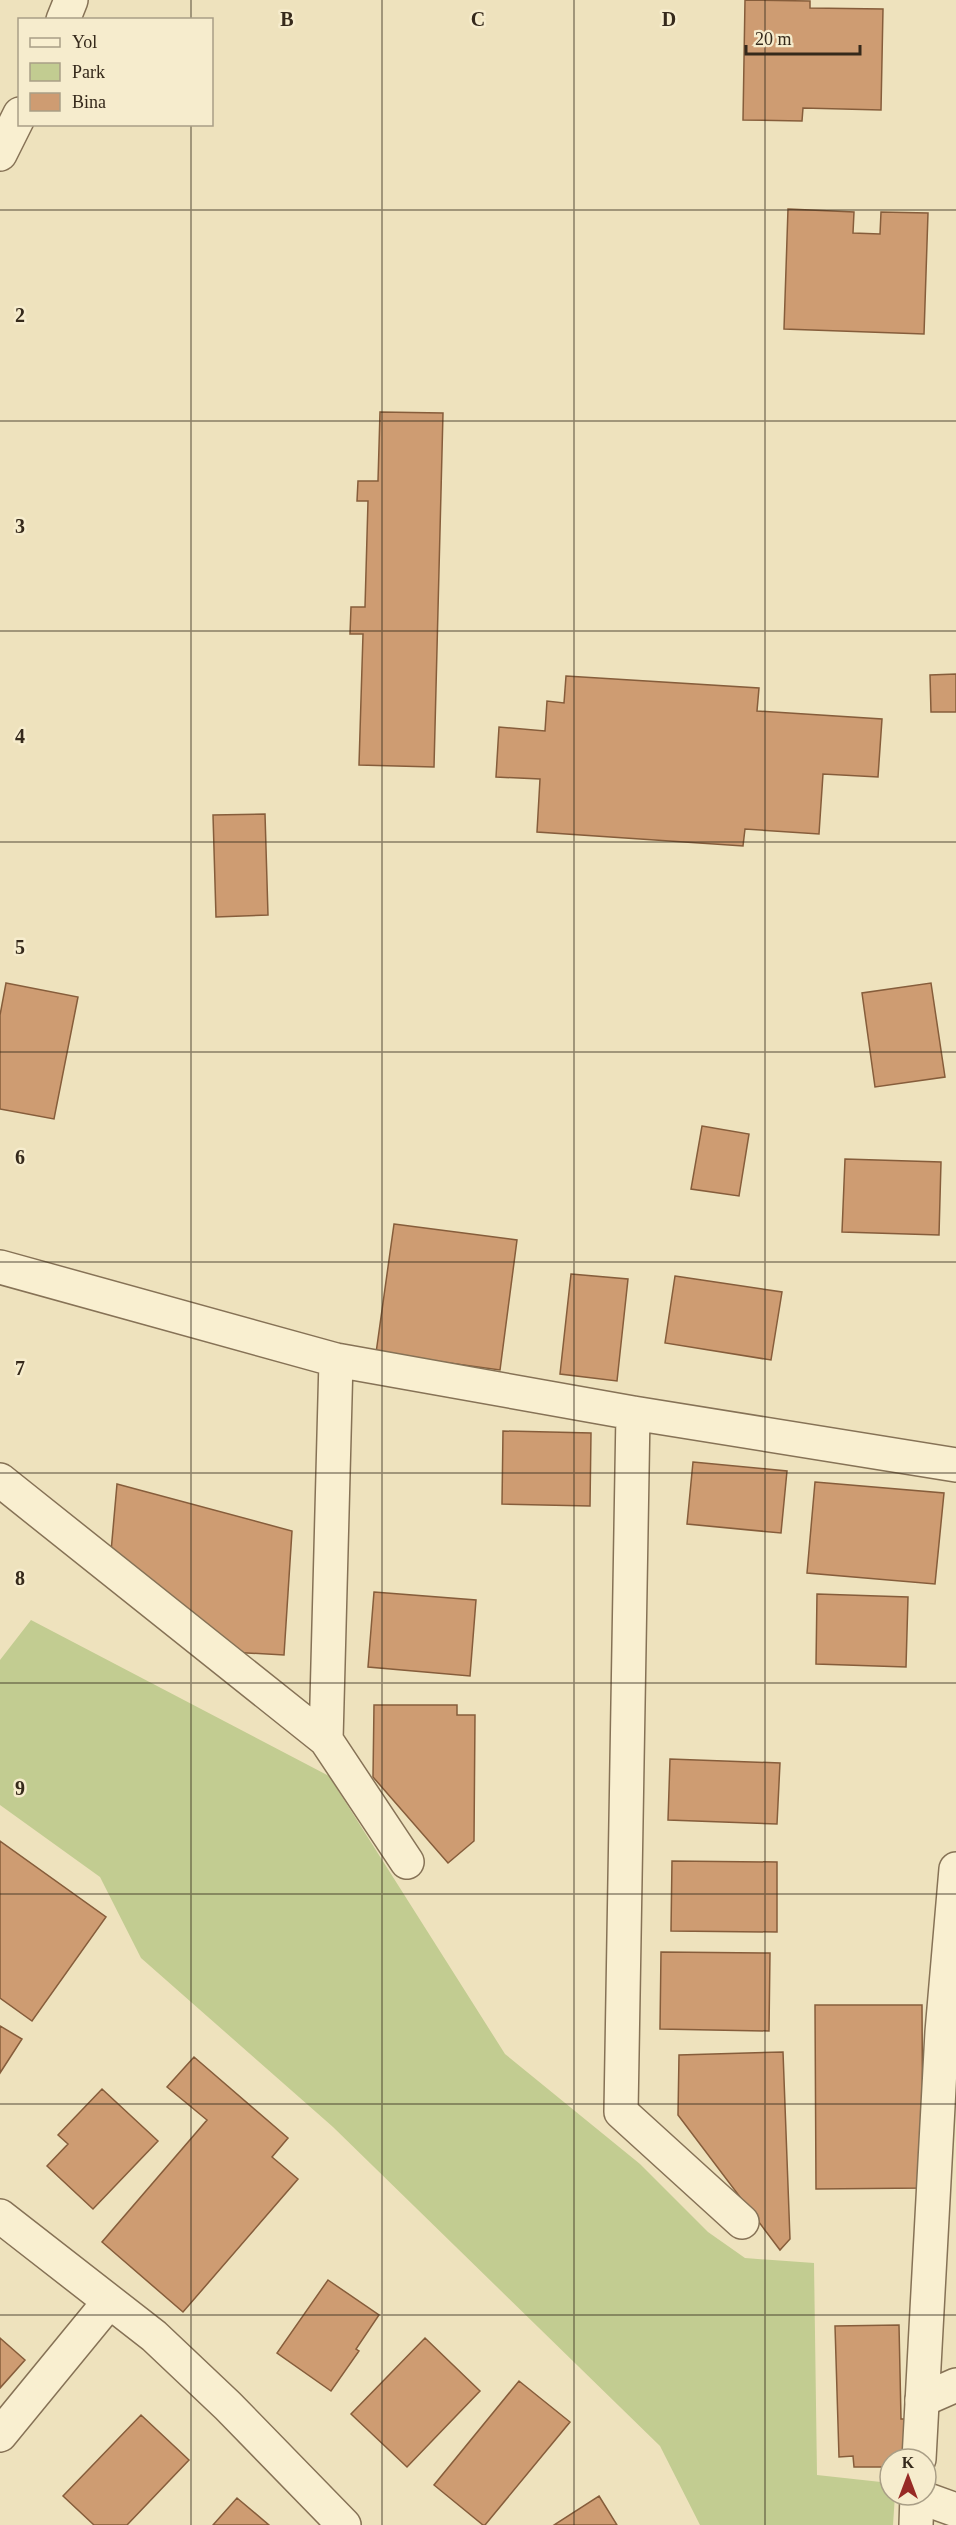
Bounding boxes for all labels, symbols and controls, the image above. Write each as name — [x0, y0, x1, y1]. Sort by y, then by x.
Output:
text: B — [280, 8, 294, 30]
text: C — [471, 8, 485, 30]
text: D — [662, 8, 676, 30]
legend — [18, 18, 213, 126]
scale bar — [746, 18, 860, 56]
text: 20 m — [755, 29, 792, 49]
text: Yol — [72, 32, 97, 52]
text: Park — [72, 62, 105, 82]
text: Bina — [72, 92, 106, 112]
text: 2 — [15, 304, 25, 326]
text: 3 — [15, 515, 25, 537]
text: 4 — [15, 725, 25, 747]
text: 5 — [15, 936, 25, 958]
text: 6 — [15, 1146, 25, 1168]
text: 7 — [15, 1357, 25, 1379]
text: 8 — [15, 1567, 25, 1589]
text: 9 — [15, 1777, 25, 1799]
north arrow — [878, 2447, 938, 2507]
text: K — [902, 2454, 915, 2471]

